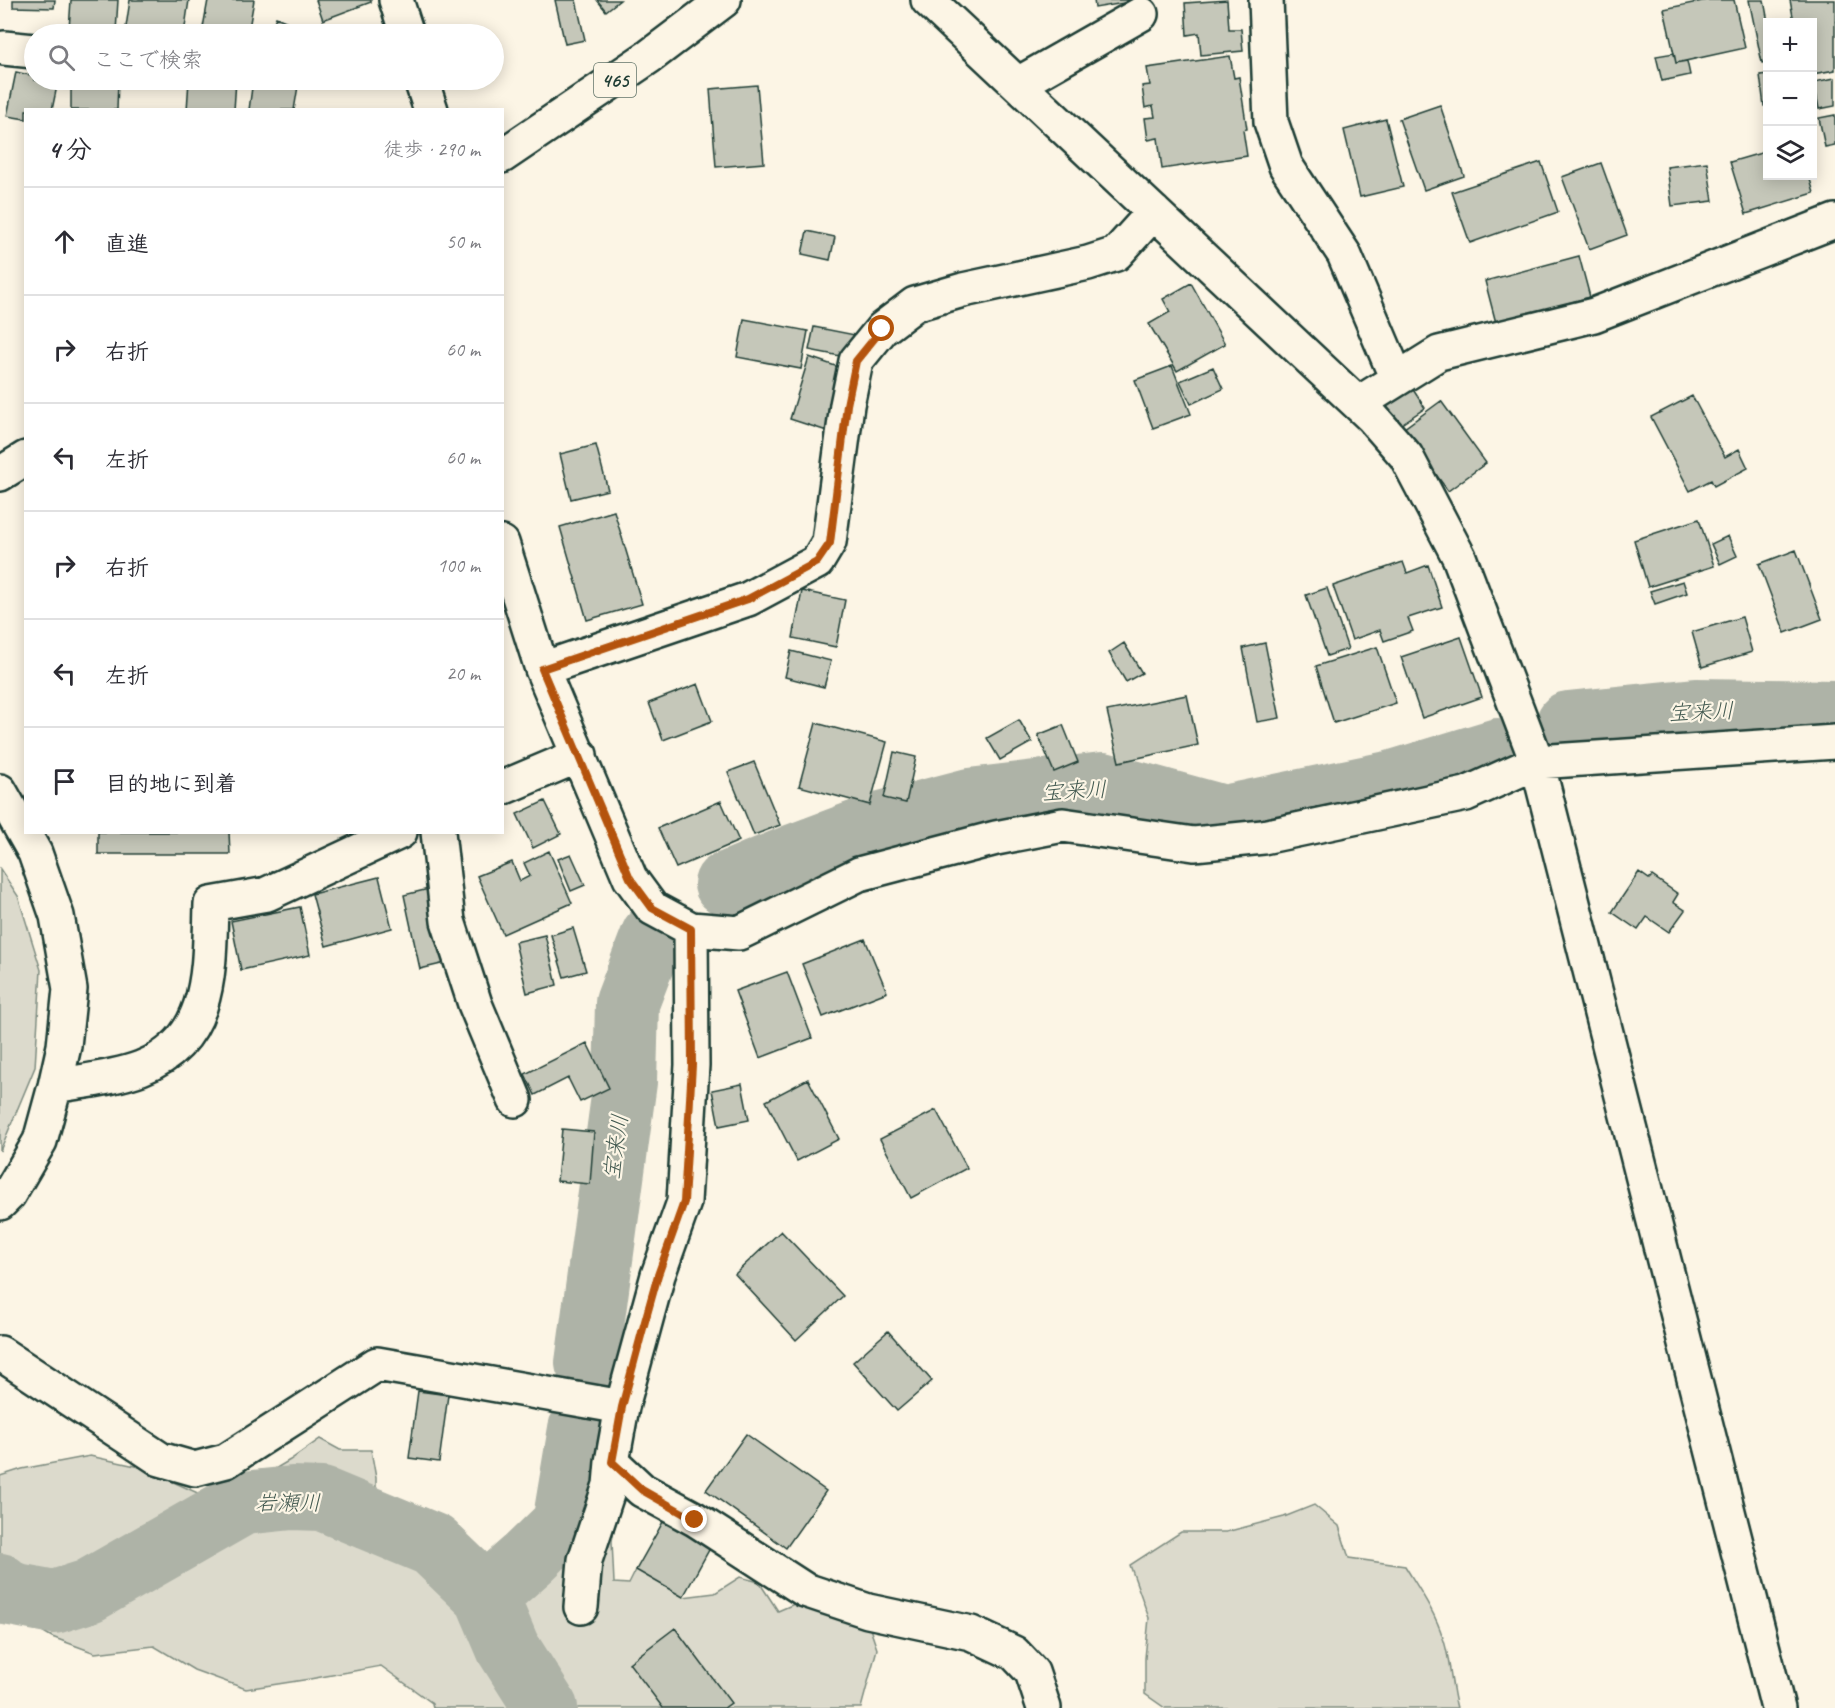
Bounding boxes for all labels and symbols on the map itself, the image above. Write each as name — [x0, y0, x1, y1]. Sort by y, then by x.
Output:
road number: 465 — [594, 63, 636, 97]
route start — [868, 315, 894, 341]
water label: 宝来川 — [1668, 697, 1734, 727]
water label: 宝来川 — [1040, 775, 1108, 807]
water label: 宝来川 — [598, 1112, 634, 1182]
water label: 岩瀬川 — [255, 1489, 321, 1517]
route end — [681, 1506, 707, 1532]

